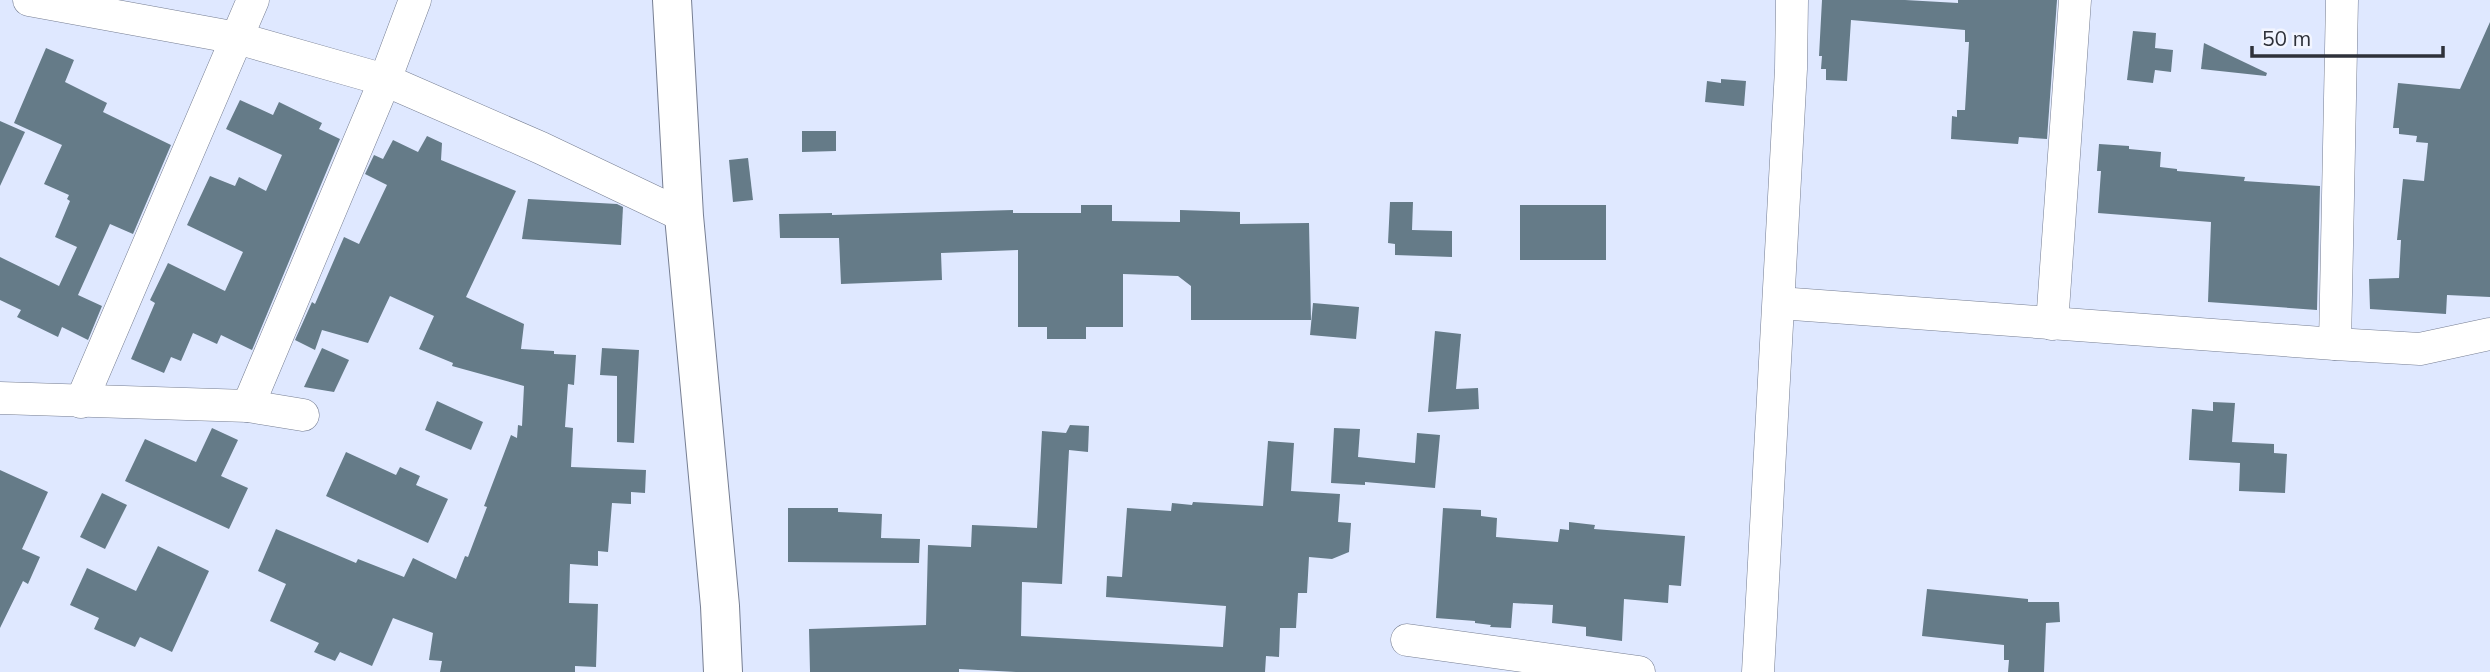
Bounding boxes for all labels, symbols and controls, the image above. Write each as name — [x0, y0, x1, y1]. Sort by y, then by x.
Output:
scale bar — [2252, 14, 2443, 58]
text: 50 m — [2262, 25, 2311, 51]

